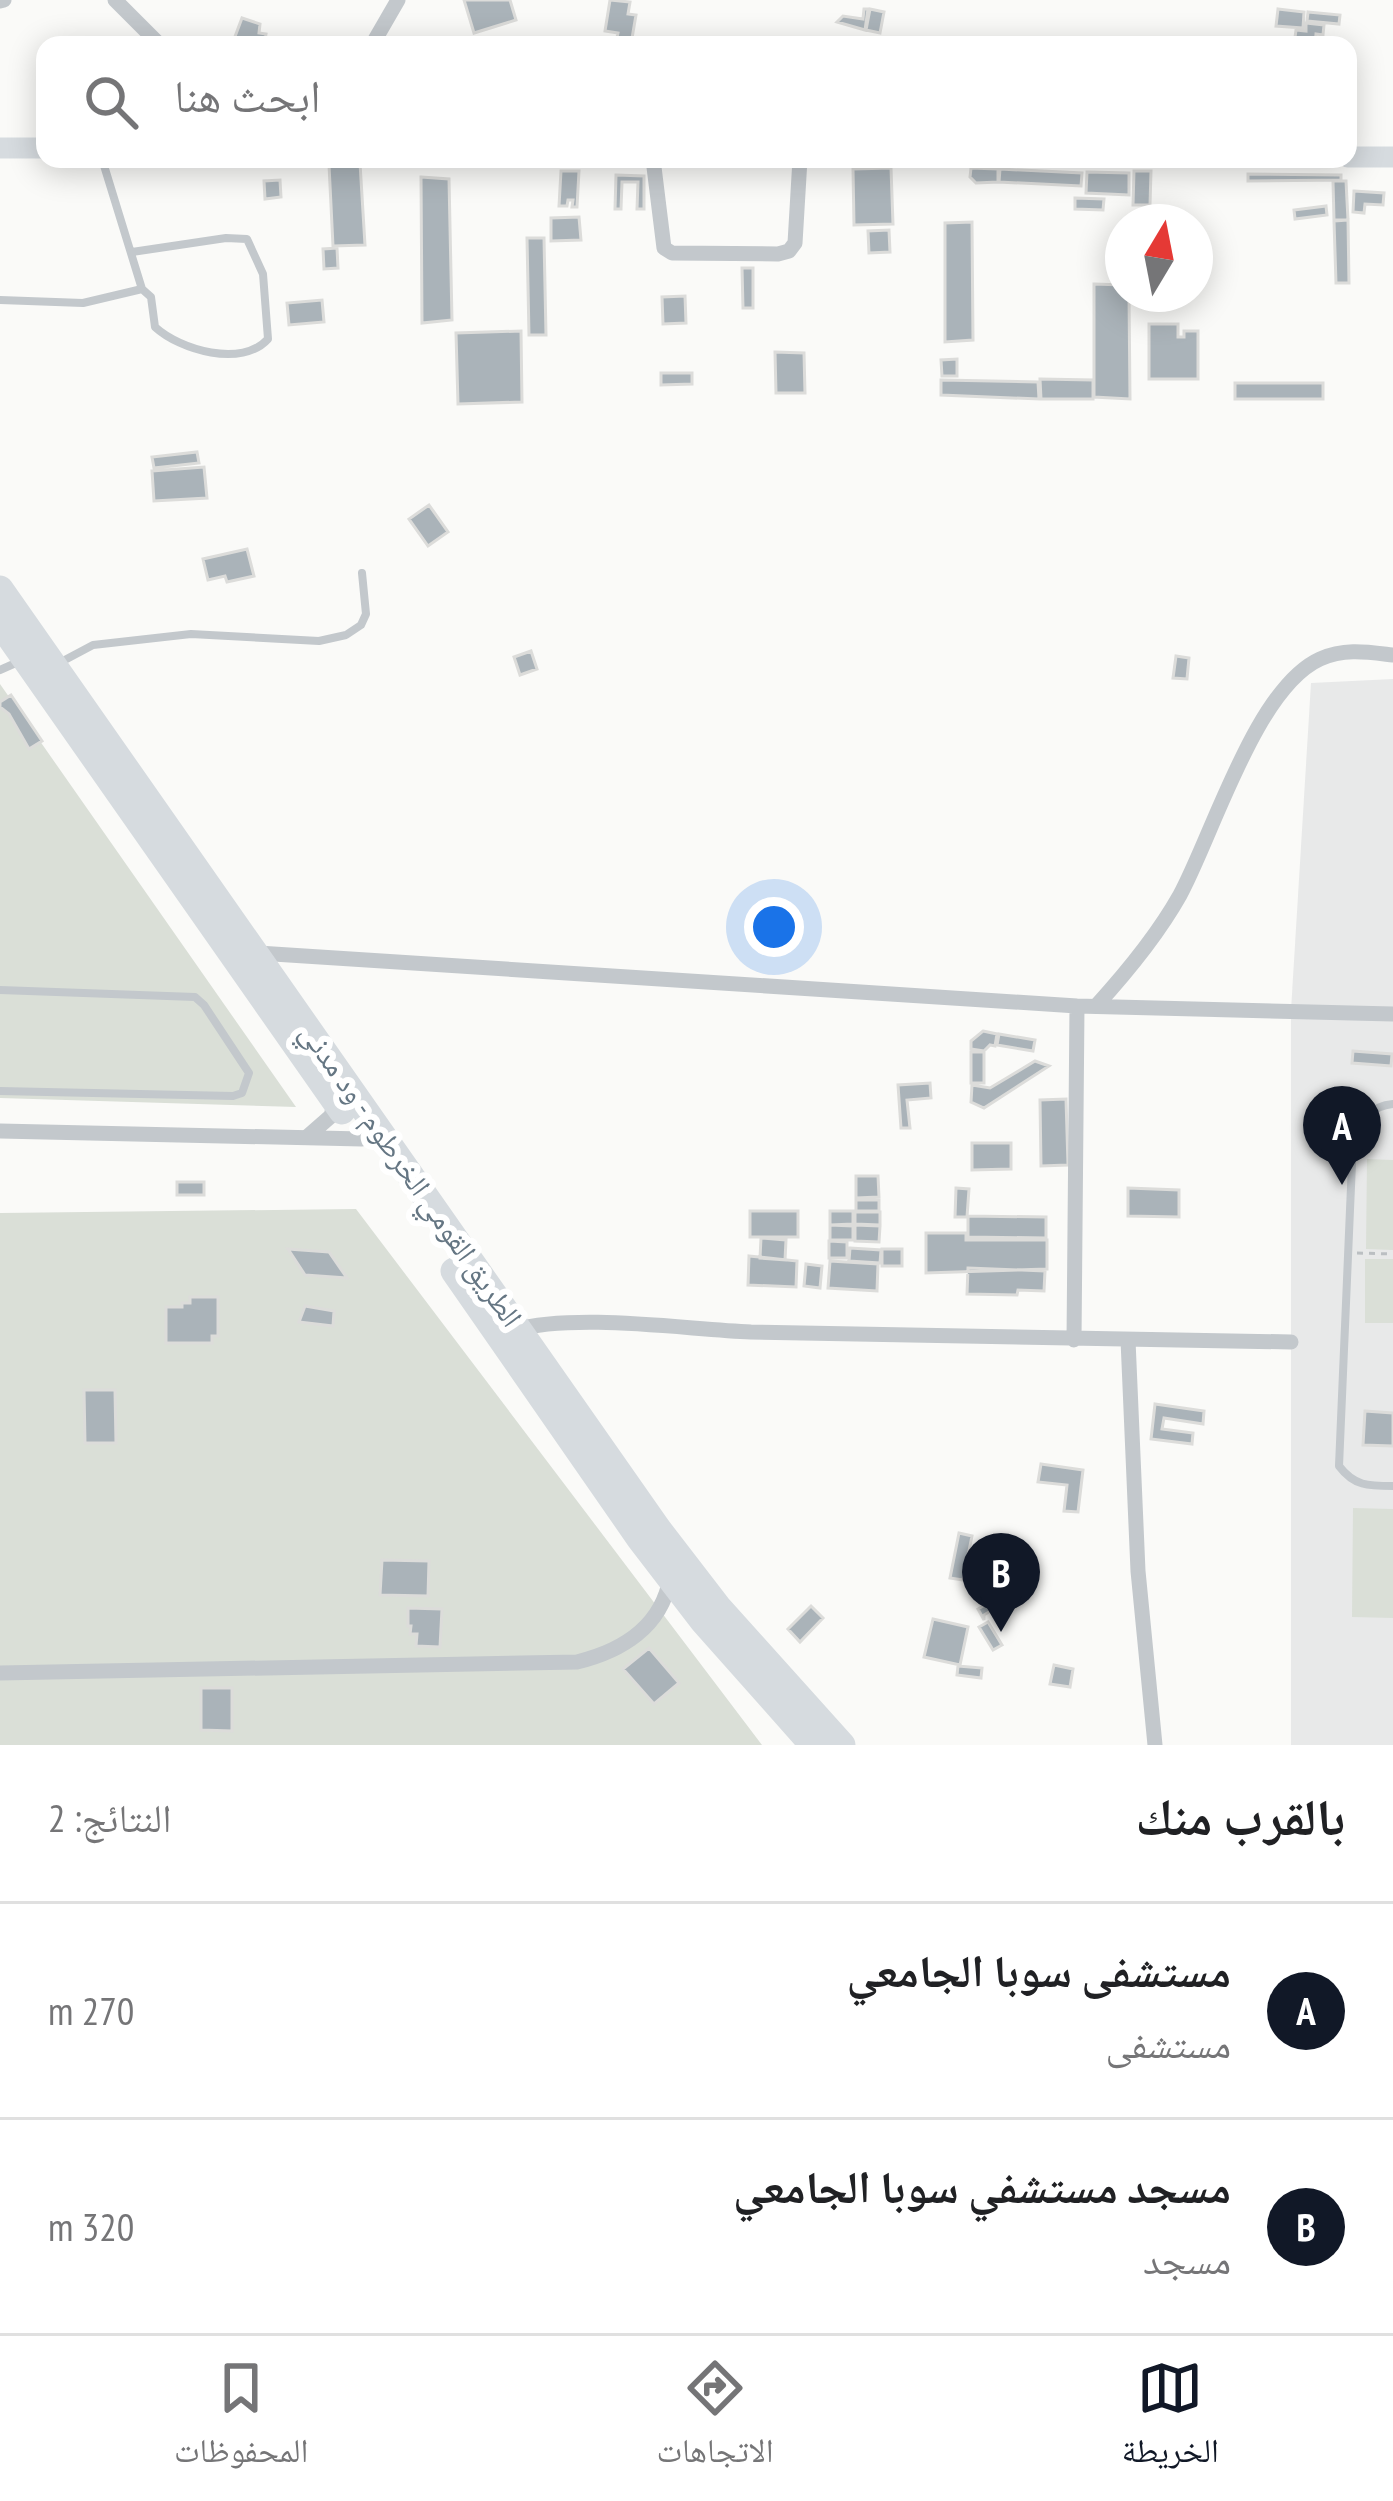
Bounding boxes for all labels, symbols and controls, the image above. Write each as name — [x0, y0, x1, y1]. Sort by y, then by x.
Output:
search box — [36, 36, 1357, 168]
text: ابحث هنا — [174, 66, 321, 124]
icon: search — [78, 69, 144, 135]
north arrow — [1105, 204, 1213, 312]
your location — [744, 897, 804, 957]
street label: الطريق القومي الخرطوم - ود مدني — [288, 1014, 532, 1337]
pin: A — [1303, 1086, 1381, 1185]
pin: B — [962, 1533, 1040, 1632]
text: بالقرب منك — [1135, 1783, 1345, 1849]
text: النتائج: 2 — [48, 1792, 171, 1843]
text: مستشفى سوبا الجامعي — [846, 1941, 1231, 1999]
text: 270 m — [48, 1985, 134, 2036]
text: A — [1296, 1985, 1316, 2036]
text: مستشفى — [1106, 2018, 1231, 2069]
text: مسجد مستشفي سوبا الجامعي — [733, 2157, 1231, 2215]
text: 320 m — [48, 2201, 134, 2252]
text: B — [1296, 2201, 1316, 2252]
text: مسجد — [1143, 2234, 1231, 2285]
tab: المحفوظات — [174, 2355, 308, 2483]
tab: الاتجاهات — [656, 2355, 774, 2483]
tab: الخريطة — [1122, 2355, 1219, 2483]

